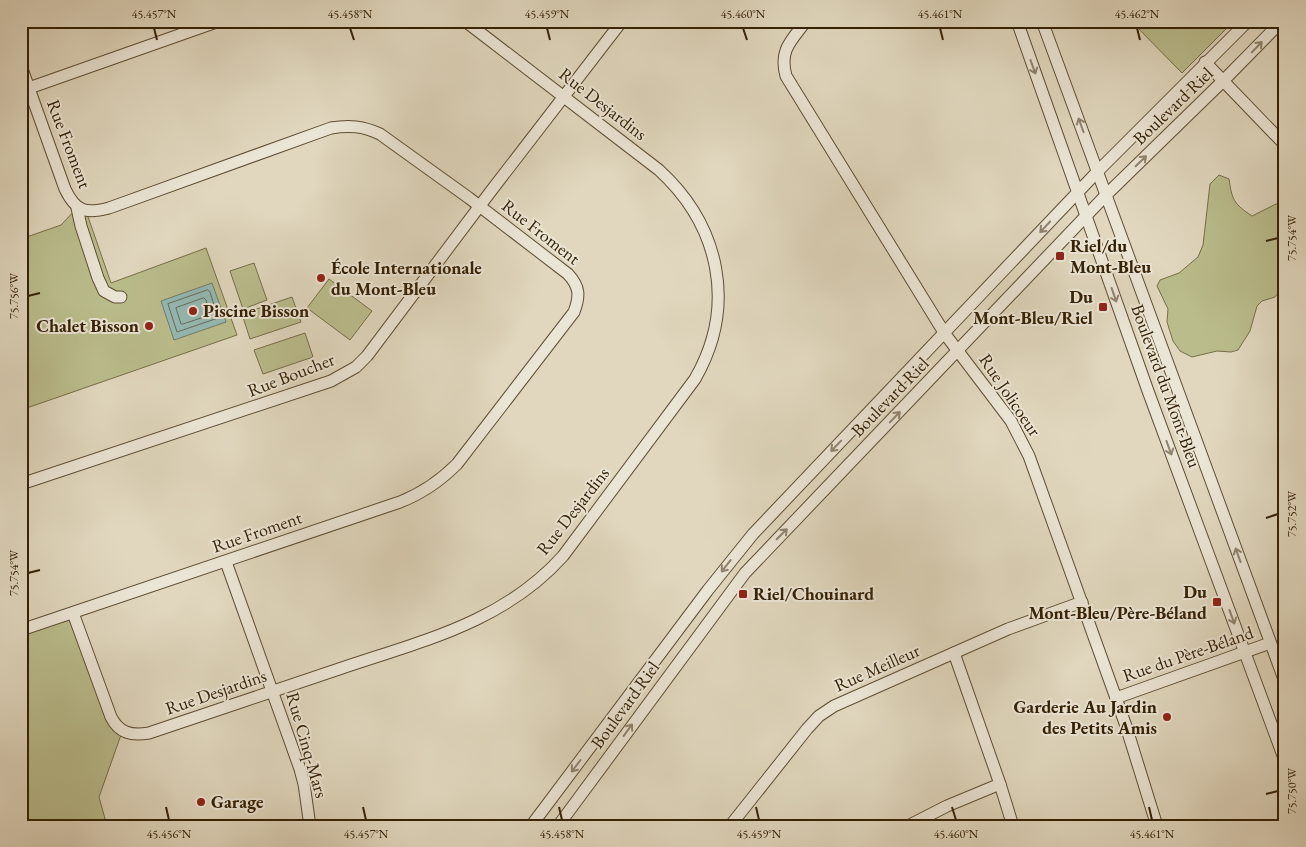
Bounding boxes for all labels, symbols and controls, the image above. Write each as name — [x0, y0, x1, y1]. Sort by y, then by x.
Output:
text: 45.457°N — [132, 6, 177, 22]
text: 45.458°N — [328, 6, 373, 22]
text: 45.459°N — [525, 6, 570, 22]
text: 45.460°N — [721, 6, 766, 22]
text: 45.461°N — [918, 6, 963, 22]
text: 45.462°N — [1115, 6, 1160, 22]
one-way arrow — [1251, 40, 1263, 53]
one-way arrow — [1029, 59, 1038, 74]
street label: Rue Desjardins — [555, 62, 652, 145]
street label: Boulevard Riel — [1128, 62, 1217, 149]
street label: Rue Froment — [42, 96, 97, 192]
one-way arrow — [1076, 118, 1085, 134]
one-way arrow — [1135, 155, 1148, 167]
street label: Rue Froment — [497, 194, 585, 270]
text: 75.754°W — [1284, 214, 1300, 261]
one-way arrow — [1039, 221, 1051, 233]
place label: Riel/du Mont-Bleu — [1070, 234, 1151, 278]
marker: Riel/du Mont-Bleu — [1054, 250, 1066, 262]
place label: École Internationale du Mont-Bleu — [331, 256, 482, 300]
text: 75.756°W — [6, 272, 22, 319]
marker: École Internationale du Mont-Bleu — [315, 272, 327, 284]
place label: Du Mont-Bleu/Riel — [973, 285, 1093, 329]
one-way arrow — [1110, 287, 1119, 303]
place label: Piscine Bisson — [203, 299, 309, 322]
marker: Du Mont-Bleu/Riel — [1097, 301, 1109, 313]
street label: Boulevard du Mont-Bleu — [1126, 301, 1207, 471]
marker: Piscine Bisson — [187, 305, 199, 317]
place label: Chalet Bisson — [36, 314, 139, 337]
marker: Chalet Bisson — [143, 320, 155, 332]
street label: Rue Boucher — [244, 347, 338, 402]
street label: Rue Jolicoeur — [974, 349, 1046, 440]
street label: Boulevard Riel — [846, 352, 933, 441]
one-way arrow — [889, 410, 901, 423]
one-way arrow — [831, 440, 843, 452]
one-way arrow — [1165, 440, 1174, 456]
street label: Rue Desjardins — [531, 462, 614, 559]
text: 75.752°W — [1284, 490, 1300, 537]
street label: Rue Froment — [209, 505, 305, 558]
one-way arrow — [776, 527, 788, 540]
one-way arrow — [1233, 547, 1242, 563]
text: 75.754°W — [6, 549, 22, 596]
one-way arrow — [721, 559, 732, 572]
place label: Du Mont-Bleu/Père-Béland — [1028, 580, 1207, 624]
place label: Riel/Chouinard — [753, 582, 874, 605]
marker: Riel/Chouinard — [737, 588, 749, 600]
marker: Du Mont-Bleu/Père-Béland — [1211, 596, 1223, 608]
one-way arrow — [1228, 609, 1237, 624]
street label: Rue du Père-Béland — [1119, 620, 1257, 687]
street label: Rue Meilleur — [830, 638, 923, 697]
street label: Boulevard Riel — [585, 657, 664, 753]
street label: Rue Desjardins — [162, 663, 270, 720]
street label: Rue Cinq-Mars — [281, 689, 334, 801]
place label: Garderie Au Jardin des Petits Amis — [1013, 695, 1157, 739]
marker: Garderie Au Jardin des Petits Amis — [1161, 711, 1173, 723]
one-way arrow — [623, 723, 633, 737]
one-way arrow — [571, 759, 582, 772]
text: 75.750°W — [1284, 767, 1300, 814]
place label: Garage — [211, 790, 264, 813]
marker: Garage — [195, 796, 207, 808]
text: 45.456°N — [147, 826, 192, 842]
text: 45.457°N — [344, 826, 389, 842]
text: 45.458°N — [540, 826, 585, 842]
text: 45.459°N — [737, 826, 782, 842]
text: 45.460°N — [934, 826, 979, 842]
text: 45.461°N — [1130, 826, 1175, 842]

